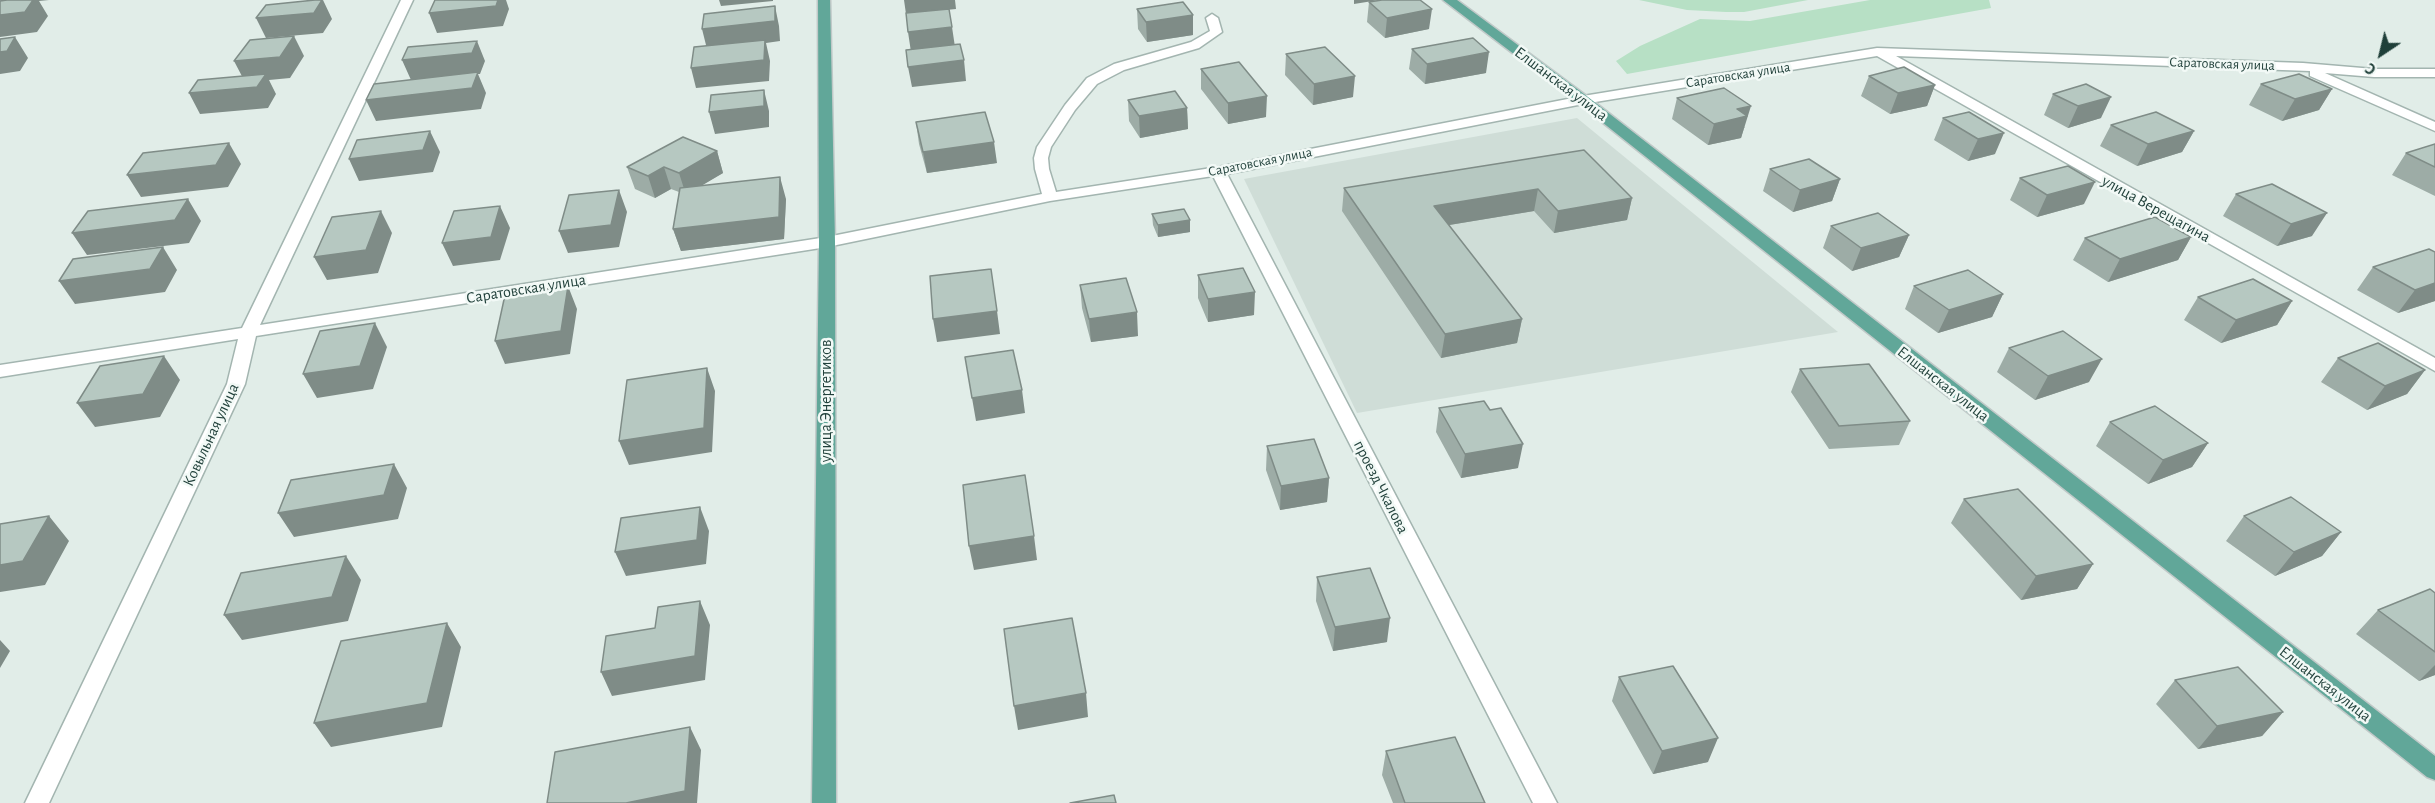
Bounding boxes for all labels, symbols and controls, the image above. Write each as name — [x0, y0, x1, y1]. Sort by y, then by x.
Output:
north arrow — [2351, 24, 2411, 84]
street label: Елшанская улица — [1511, 43, 1611, 125]
street label: Саратовская улица — [2169, 54, 2275, 74]
street label: Саратовская улица — [1684, 58, 1792, 92]
text: С — [2362, 60, 2379, 78]
street label: Саратовская улица — [1207, 144, 1313, 180]
street label: улица Верещагина — [2098, 171, 2214, 247]
street label: Саратовская улица — [465, 270, 587, 308]
street label: улица Энергетиков — [816, 340, 836, 462]
street label: Елшанская улица — [1893, 342, 1993, 426]
street label: Ковыльная улица — [179, 380, 243, 490]
street label: проезд Чкалова — [1349, 437, 1413, 537]
street label: Елшанская улица — [2275, 642, 2375, 726]

